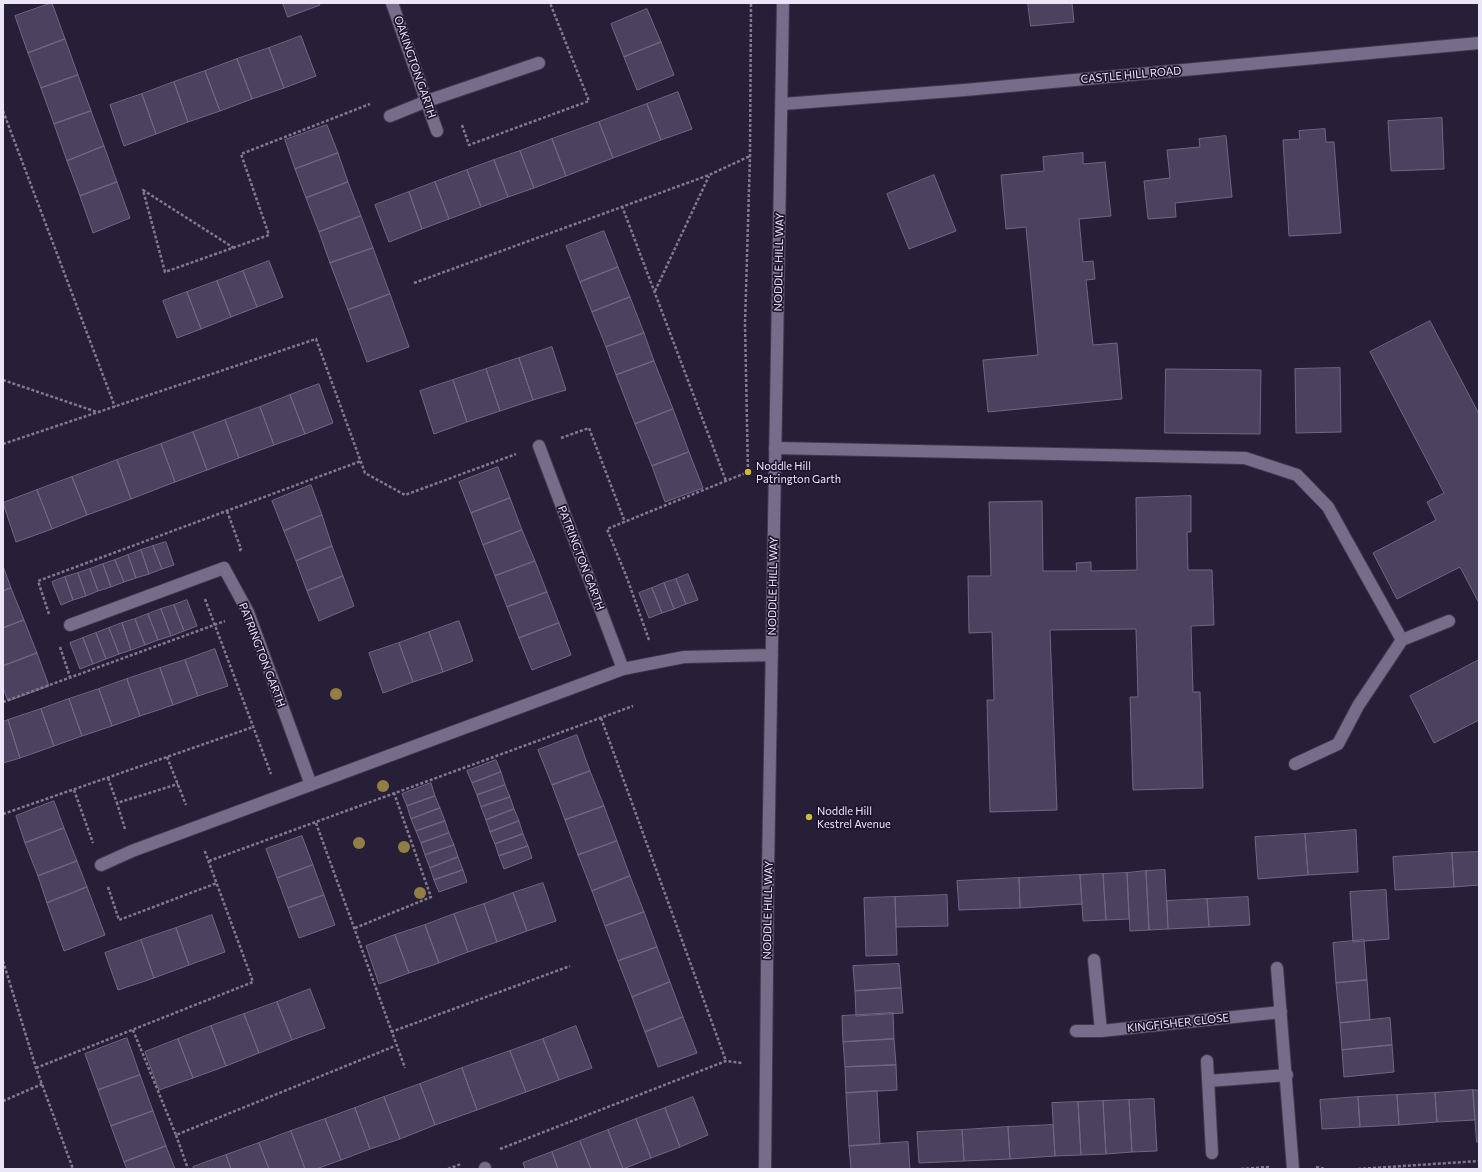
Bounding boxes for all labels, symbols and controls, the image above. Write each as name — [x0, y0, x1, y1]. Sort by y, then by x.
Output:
street label: OAKINGTON GARTH — [391, 14, 439, 120]
street label: CASTLE HILL ROAD — [1080, 64, 1182, 86]
street label: NODDLE HILL WAY — [772, 213, 786, 311]
place label: Noddle Hill Patrington Garth — [756, 459, 841, 485]
marker: Noddle Hill Patrington Garth — [743, 467, 753, 477]
street label: PATRINGTON GARTH — [555, 504, 607, 612]
street label: NODDLE HILL WAY — [766, 537, 780, 635]
street label: PATRINGTON GARTH — [236, 601, 288, 709]
place label: Noddle Hill Kestrel Avenue — [817, 804, 891, 830]
marker: Noddle Hill Kestrel Avenue — [804, 812, 814, 822]
street label: NODDLE HILL WAY — [761, 861, 775, 959]
street label: KINGFISHER CLOSE — [1126, 1011, 1230, 1035]

